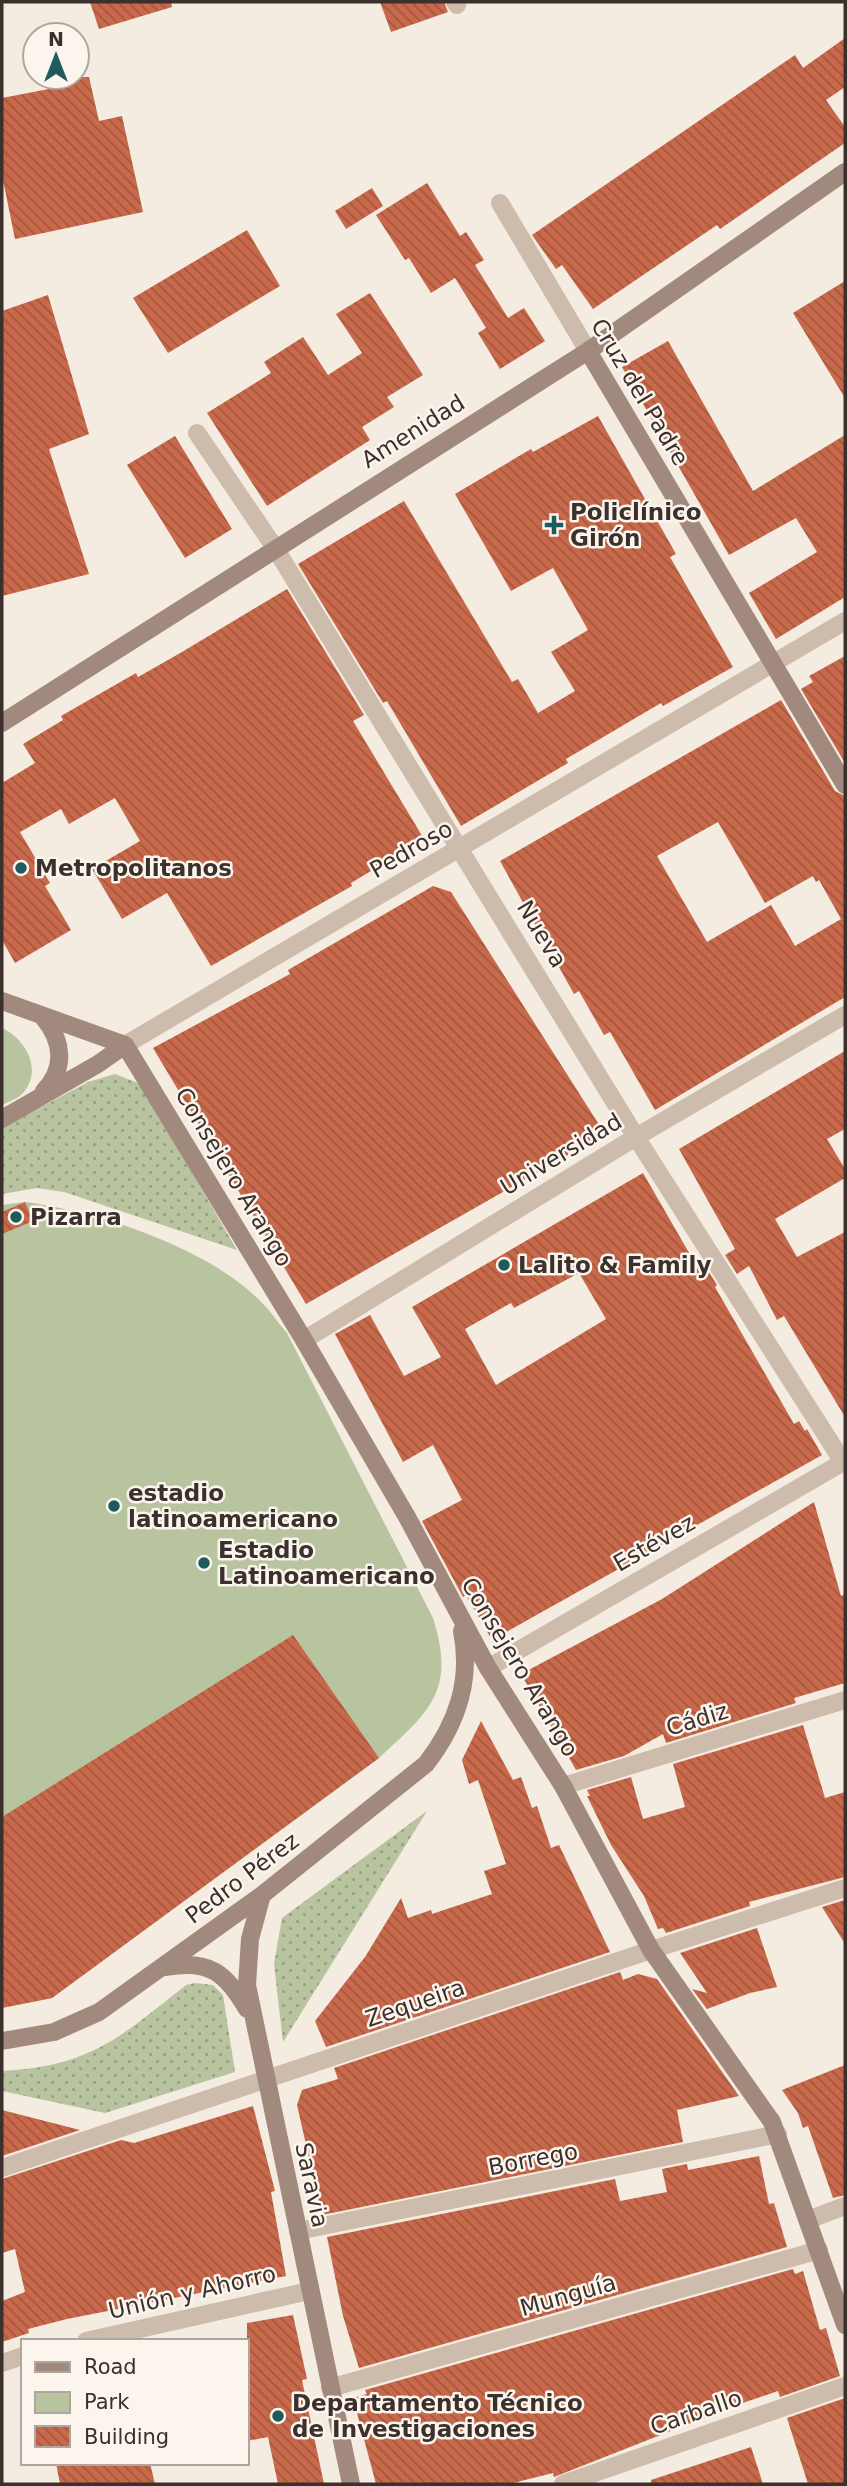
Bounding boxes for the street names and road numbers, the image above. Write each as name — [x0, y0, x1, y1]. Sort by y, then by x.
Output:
street label: Cruz del Padre — [586, 314, 694, 470]
street label: Amenidad — [357, 389, 469, 473]
street label: Pedroso — [365, 815, 457, 883]
street label: Nueva — [512, 896, 572, 972]
street label: Consejero Arango — [170, 1083, 298, 1271]
street label: Universidad — [496, 1108, 626, 1200]
street label: Estévez — [609, 1509, 699, 1577]
street label: Consejero Arango — [456, 1573, 584, 1761]
street label: Cádiz — [663, 1697, 731, 1741]
street label: Pedro Pérez — [180, 1827, 304, 1929]
street label: Zequeira — [362, 1974, 468, 2032]
street label: Borrego — [486, 2138, 580, 2180]
street label: Saravia — [290, 2140, 334, 2230]
street label: Unión y Ahorro — [106, 2260, 278, 2324]
street label: Munguía — [517, 2269, 619, 2321]
street label: Carballo — [647, 2384, 745, 2440]

